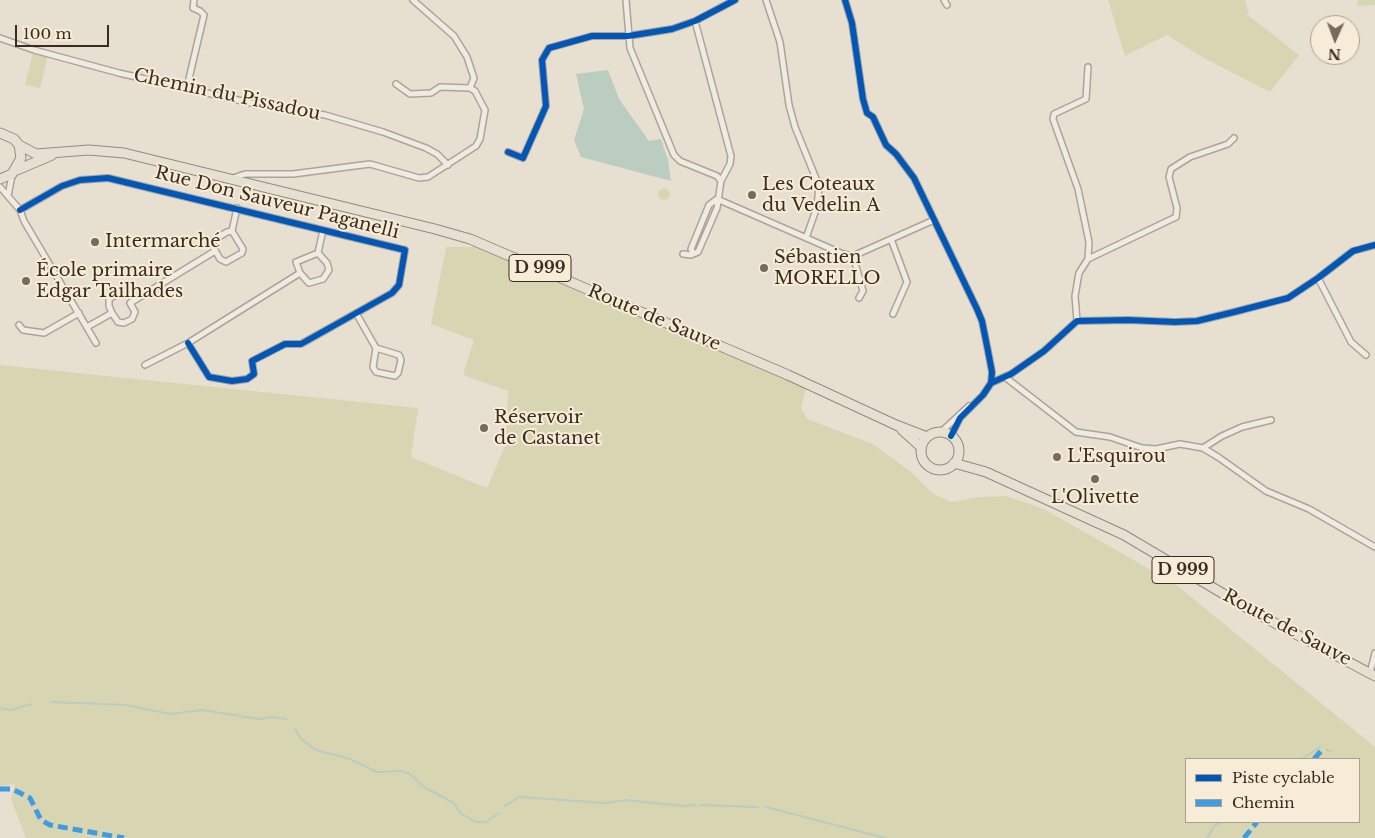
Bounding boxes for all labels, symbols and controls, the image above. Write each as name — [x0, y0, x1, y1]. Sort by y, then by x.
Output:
scale bar — [18, 15, 111, 47]
north arrow — [1310, 15, 1360, 65]
text: 100 m — [23, 24, 72, 43]
text: N — [1328, 45, 1341, 63]
street label: Chemin du Pissadou — [132, 65, 322, 125]
street label: Rue Don Sauveur Paganelli — [153, 162, 401, 244]
place label: Les Coteaux du Vedelin A — [762, 174, 880, 216]
marker: Les Coteaux du Vedelin A — [746, 189, 758, 201]
place label: Intermarché — [105, 231, 221, 253]
marker: Intermarché — [89, 236, 101, 248]
place label: Sébastien MORELLO — [774, 247, 881, 290]
road number: D 999 — [509, 254, 571, 282]
place label: École primaire Edgar Tailhades — [36, 260, 183, 302]
marker: Sébastien MORELLO — [758, 262, 770, 274]
marker: École primaire Edgar Tailhades — [20, 275, 32, 287]
street label: Route de Sauve — [584, 280, 724, 356]
place label: Réservoir de Castanet — [494, 407, 601, 449]
marker: Réservoir de Castanet — [478, 422, 490, 434]
place label: L'Esquirou — [1067, 446, 1166, 468]
marker: L'Esquirou — [1051, 451, 1063, 463]
marker: L'Olivette — [1089, 473, 1101, 485]
place label: L'Olivette — [1051, 487, 1139, 509]
road number: D 999 — [1152, 556, 1214, 584]
street label: Route de Sauve — [1219, 585, 1355, 671]
legend — [1185, 758, 1360, 823]
text: Piste cyclable — [1232, 768, 1335, 787]
text: Chemin — [1232, 793, 1295, 812]

